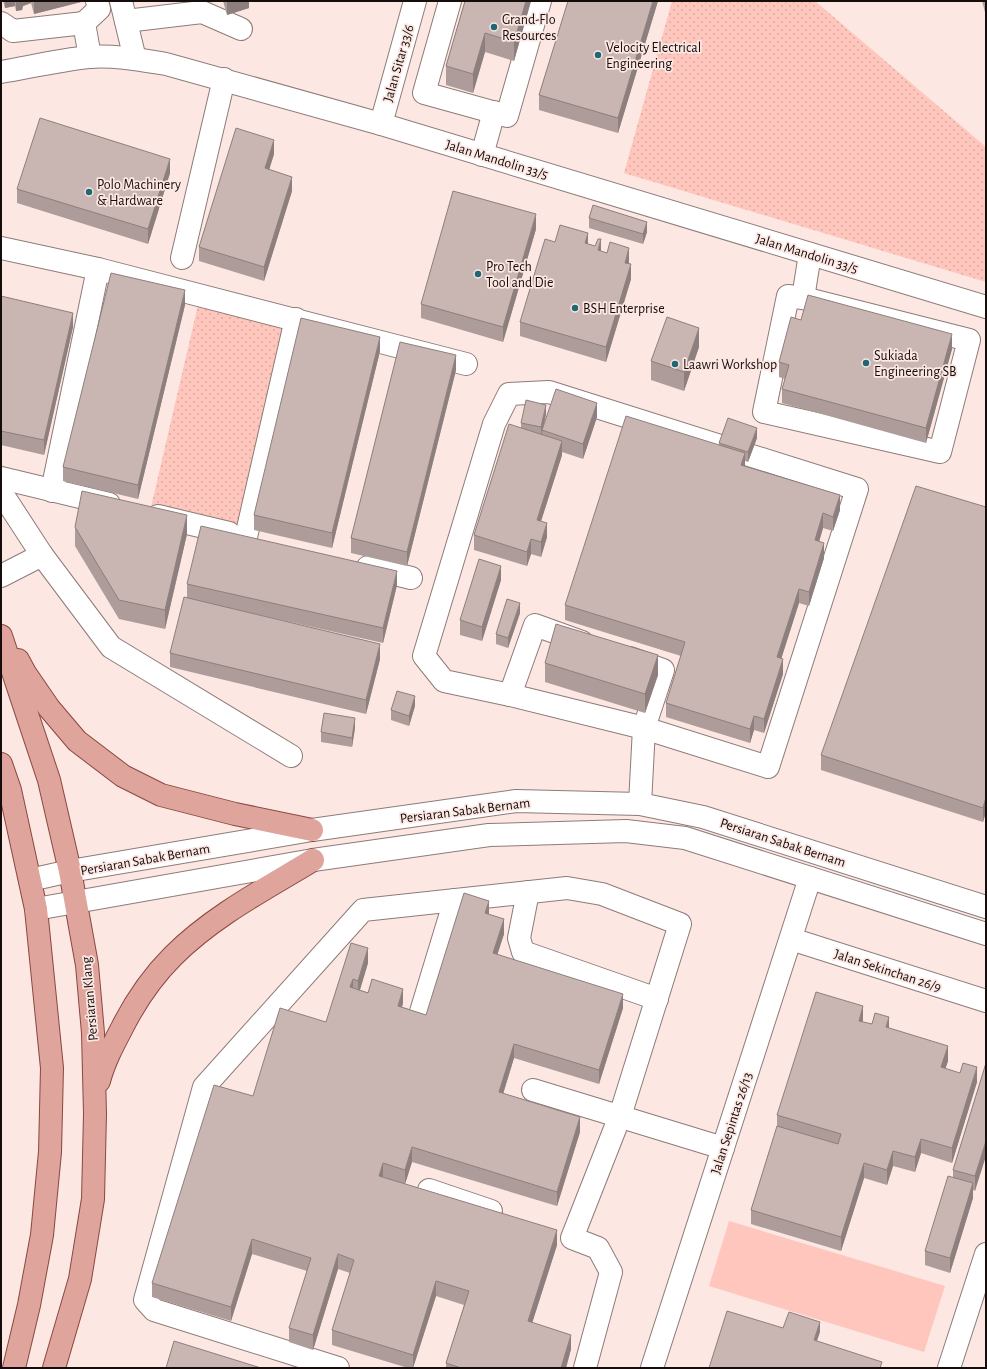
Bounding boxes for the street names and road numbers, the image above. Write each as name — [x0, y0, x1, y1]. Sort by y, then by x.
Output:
street label: Jalan Sitar 33/6 — [381, 23, 417, 103]
street label: Jalan Mandolin 33/5 — [444, 138, 550, 182]
street label: Jalan Mandolin 33/5 — [754, 232, 860, 276]
street label: Persiaran Sabak Bernam — [399, 796, 531, 826]
street label: Persiaran Sabak Bernam — [718, 816, 847, 870]
street label: Persiaran Sabak Bernam — [79, 842, 211, 878]
street label: Jalan Sekinchan 26/9 — [832, 947, 943, 995]
street label: Persiaran Klang — [79, 956, 101, 1042]
street label: Jalan Sepintas 26/13 — [709, 1070, 755, 1176]

